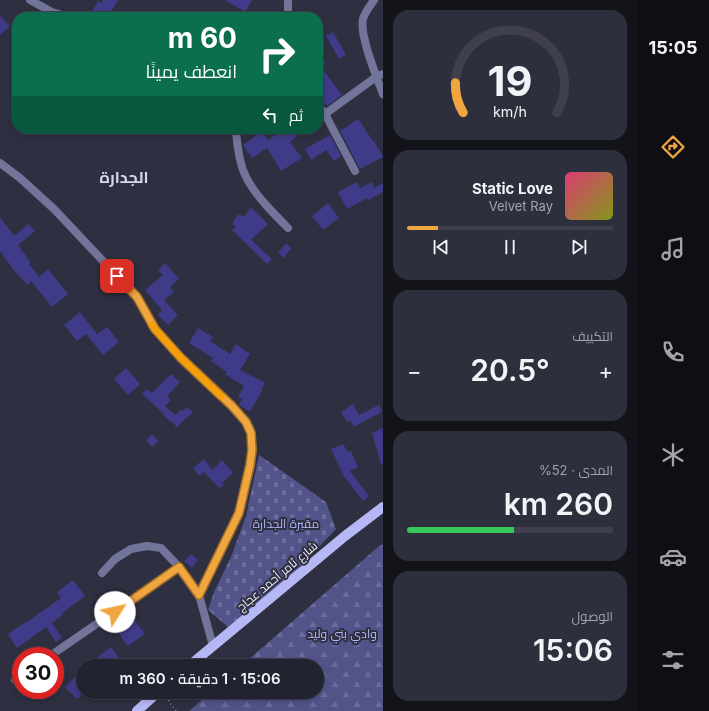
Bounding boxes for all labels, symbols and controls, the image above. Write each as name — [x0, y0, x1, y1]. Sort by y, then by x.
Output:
text: 60 m — [168, 21, 237, 55]
icon: right — [251, 28, 303, 80]
text: 15:05 — [649, 37, 697, 58]
text: 19 — [488, 56, 532, 106]
text: انعطف يمينًا — [146, 61, 237, 82]
text: km/h — [493, 103, 527, 120]
icon: left — [259, 104, 281, 126]
text: ثم — [289, 106, 303, 125]
icon: directions — [659, 133, 687, 161]
district label: الجدارة — [99, 167, 149, 187]
text: Static Love — [472, 179, 553, 198]
text: Velvet Ray — [489, 198, 553, 214]
icon: music — [659, 235, 687, 263]
icon: previous — [430, 236, 452, 258]
icon: pause — [499, 236, 521, 258]
icon: next — [568, 236, 590, 258]
pin — [100, 259, 134, 293]
icon: arrive — [106, 265, 128, 287]
text: التكييف — [572, 328, 613, 344]
icon: phone — [659, 338, 687, 366]
text: 20.5° — [470, 352, 550, 388]
text: − — [407, 358, 422, 384]
text: + — [598, 358, 613, 384]
icon: climate — [659, 441, 687, 469]
text: المدى · 52% — [539, 462, 613, 478]
text: 260 km — [504, 486, 613, 522]
park label: مقبرة الجدارة — [253, 516, 319, 531]
street label: شارع ثامر أحمد عجاج — [234, 538, 321, 615]
icon: car — [659, 543, 687, 571]
position arrow — [94, 591, 136, 633]
text: الوصول — [572, 608, 613, 624]
park label: وادي بني وليد — [307, 626, 377, 644]
text: 15:06 — [533, 632, 613, 668]
icon: filters — [659, 646, 687, 674]
speed limit sign: 30 — [12, 647, 64, 699]
text: 15:06 · 1 دقيقة · 360 m — [119, 669, 281, 688]

